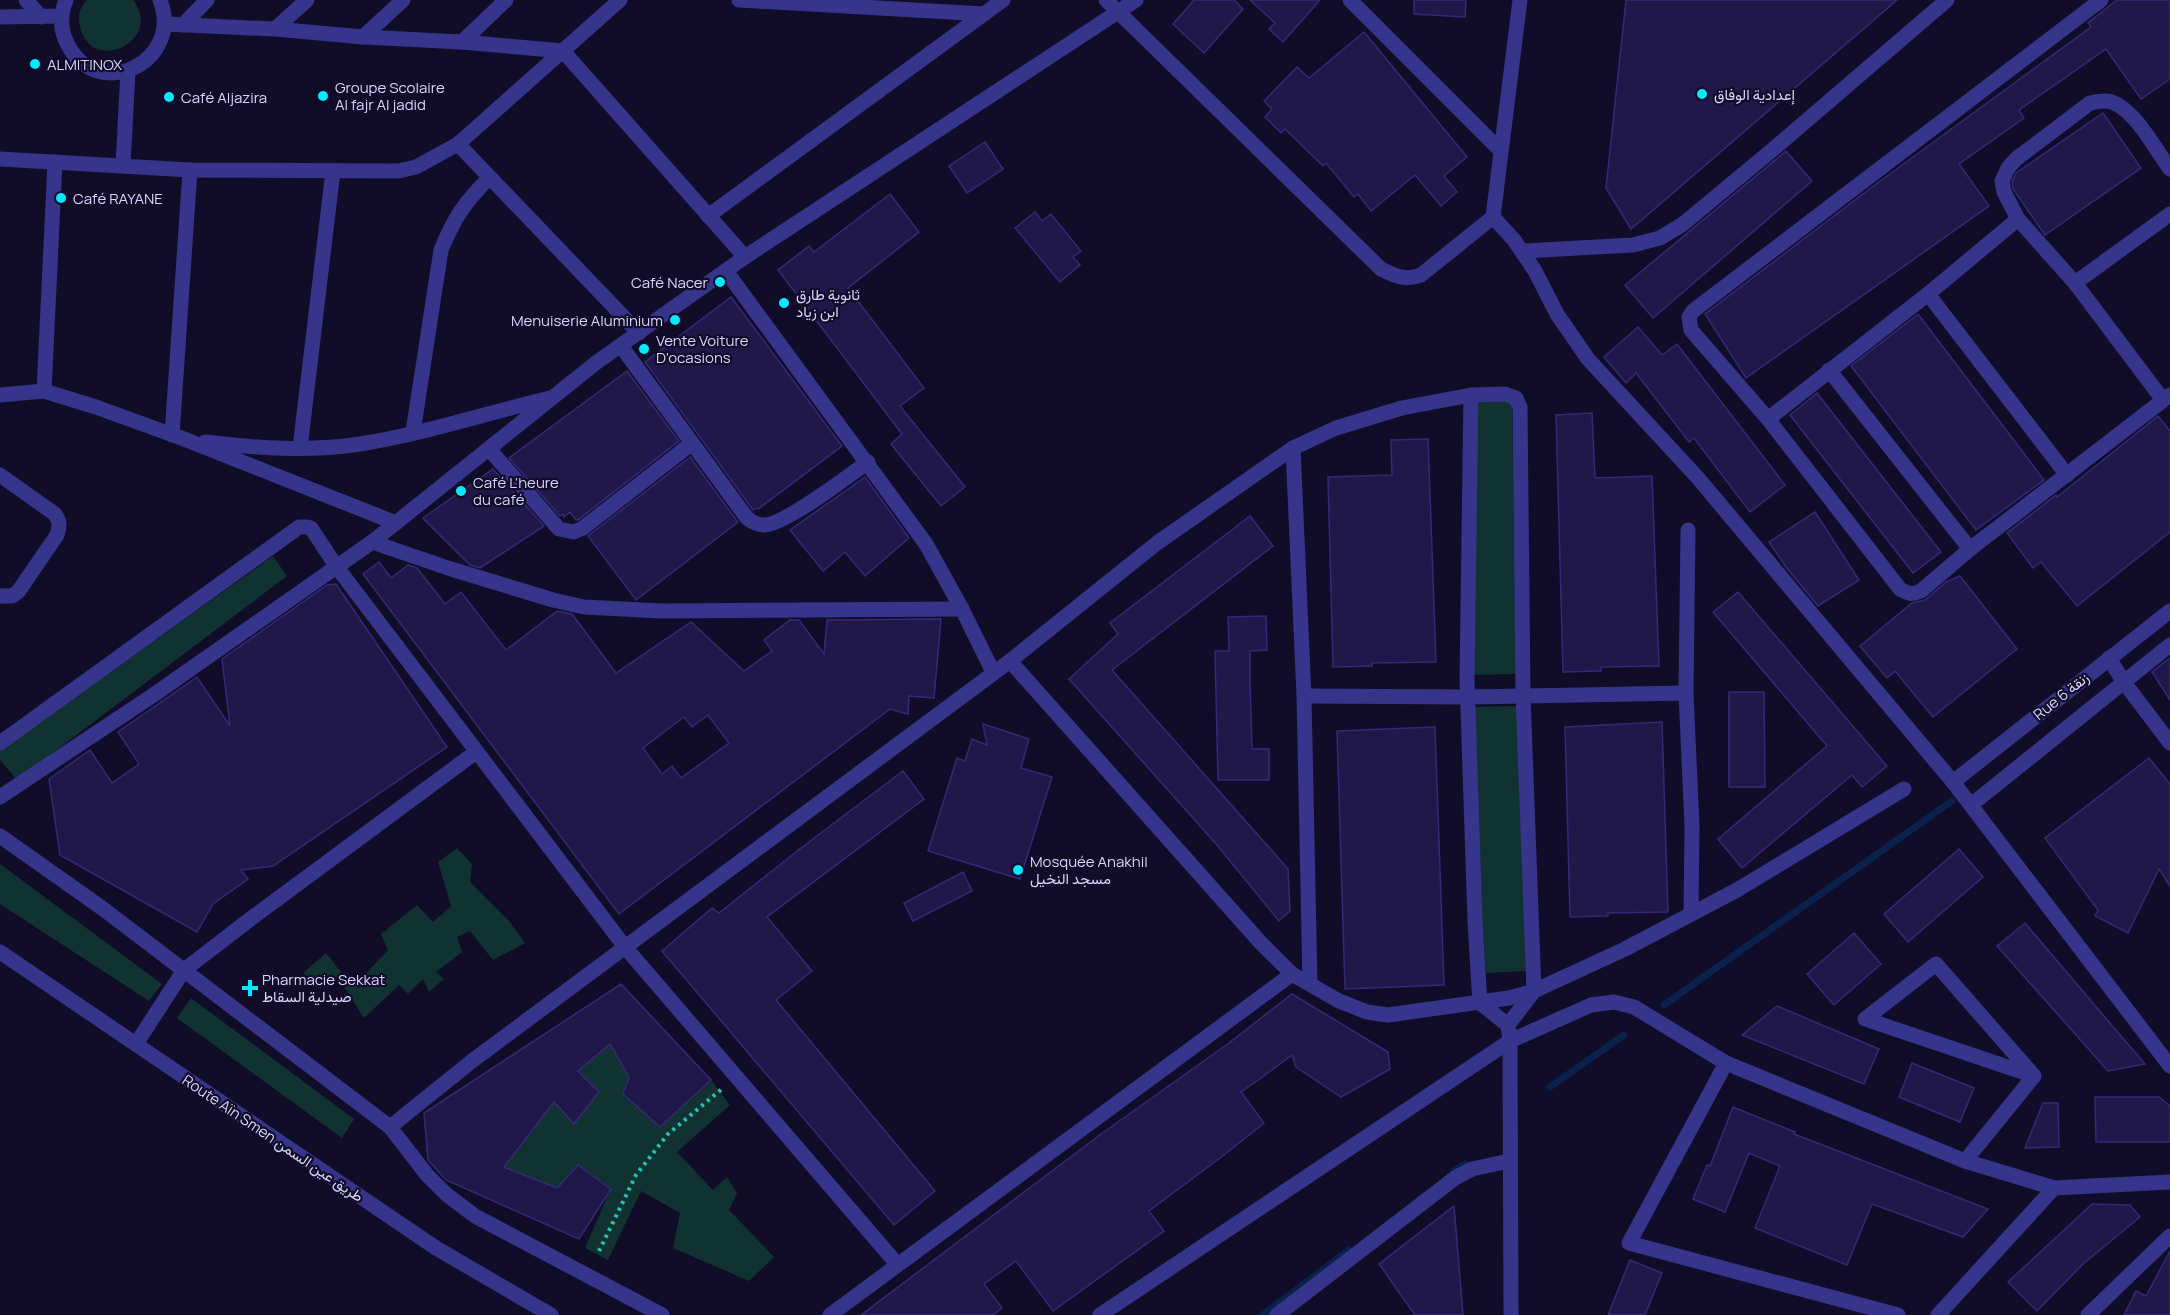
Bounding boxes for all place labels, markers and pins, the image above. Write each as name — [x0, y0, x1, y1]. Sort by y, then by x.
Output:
place label: ALMITINOX — [47, 54, 122, 75]
marker: ALMITINOX — [28, 57, 42, 71]
place label: Groupe Scolaire Al fajr Al jadid — [335, 77, 445, 115]
place label: إعدادية الوفاق — [1714, 84, 1796, 105]
place label: Café Aljazira — [181, 87, 267, 108]
marker: إعدادية الوفاق — [1695, 87, 1709, 101]
marker: Groupe Scolaire Al fajr Al jadid — [316, 89, 330, 103]
marker: Café Aljazira — [162, 90, 176, 104]
place label: Café RAYANE — [73, 188, 163, 209]
marker: Café RAYANE — [54, 191, 68, 205]
place label: Café Nacer — [631, 272, 709, 293]
marker: Café Nacer — [713, 275, 727, 289]
place label: ثانوية طارق ابن زياد — [796, 284, 860, 322]
marker: ثانوية طارق ابن زياد — [777, 296, 791, 310]
place label: Menuiserie Aluminium — [511, 310, 663, 331]
marker: Menuiserie Aluminium — [668, 313, 682, 327]
place label: Vente Voiture D'ocasions — [656, 330, 749, 368]
marker: Vente Voiture D'ocasions — [637, 342, 651, 356]
place label: Café L'heure du café — [473, 472, 559, 510]
marker: Café L'heure du café — [454, 484, 468, 498]
place label: Mosquée Anakhil مسجد النخيل — [1030, 851, 1148, 889]
marker: Mosquée Anakhil مسجد النخيل — [1011, 863, 1025, 877]
place label: Pharmacie Sekkat صيدلية السقاط — [262, 969, 385, 1007]
marker: Pharmacie Sekkat صيدلية السقاط — [243, 981, 257, 995]

